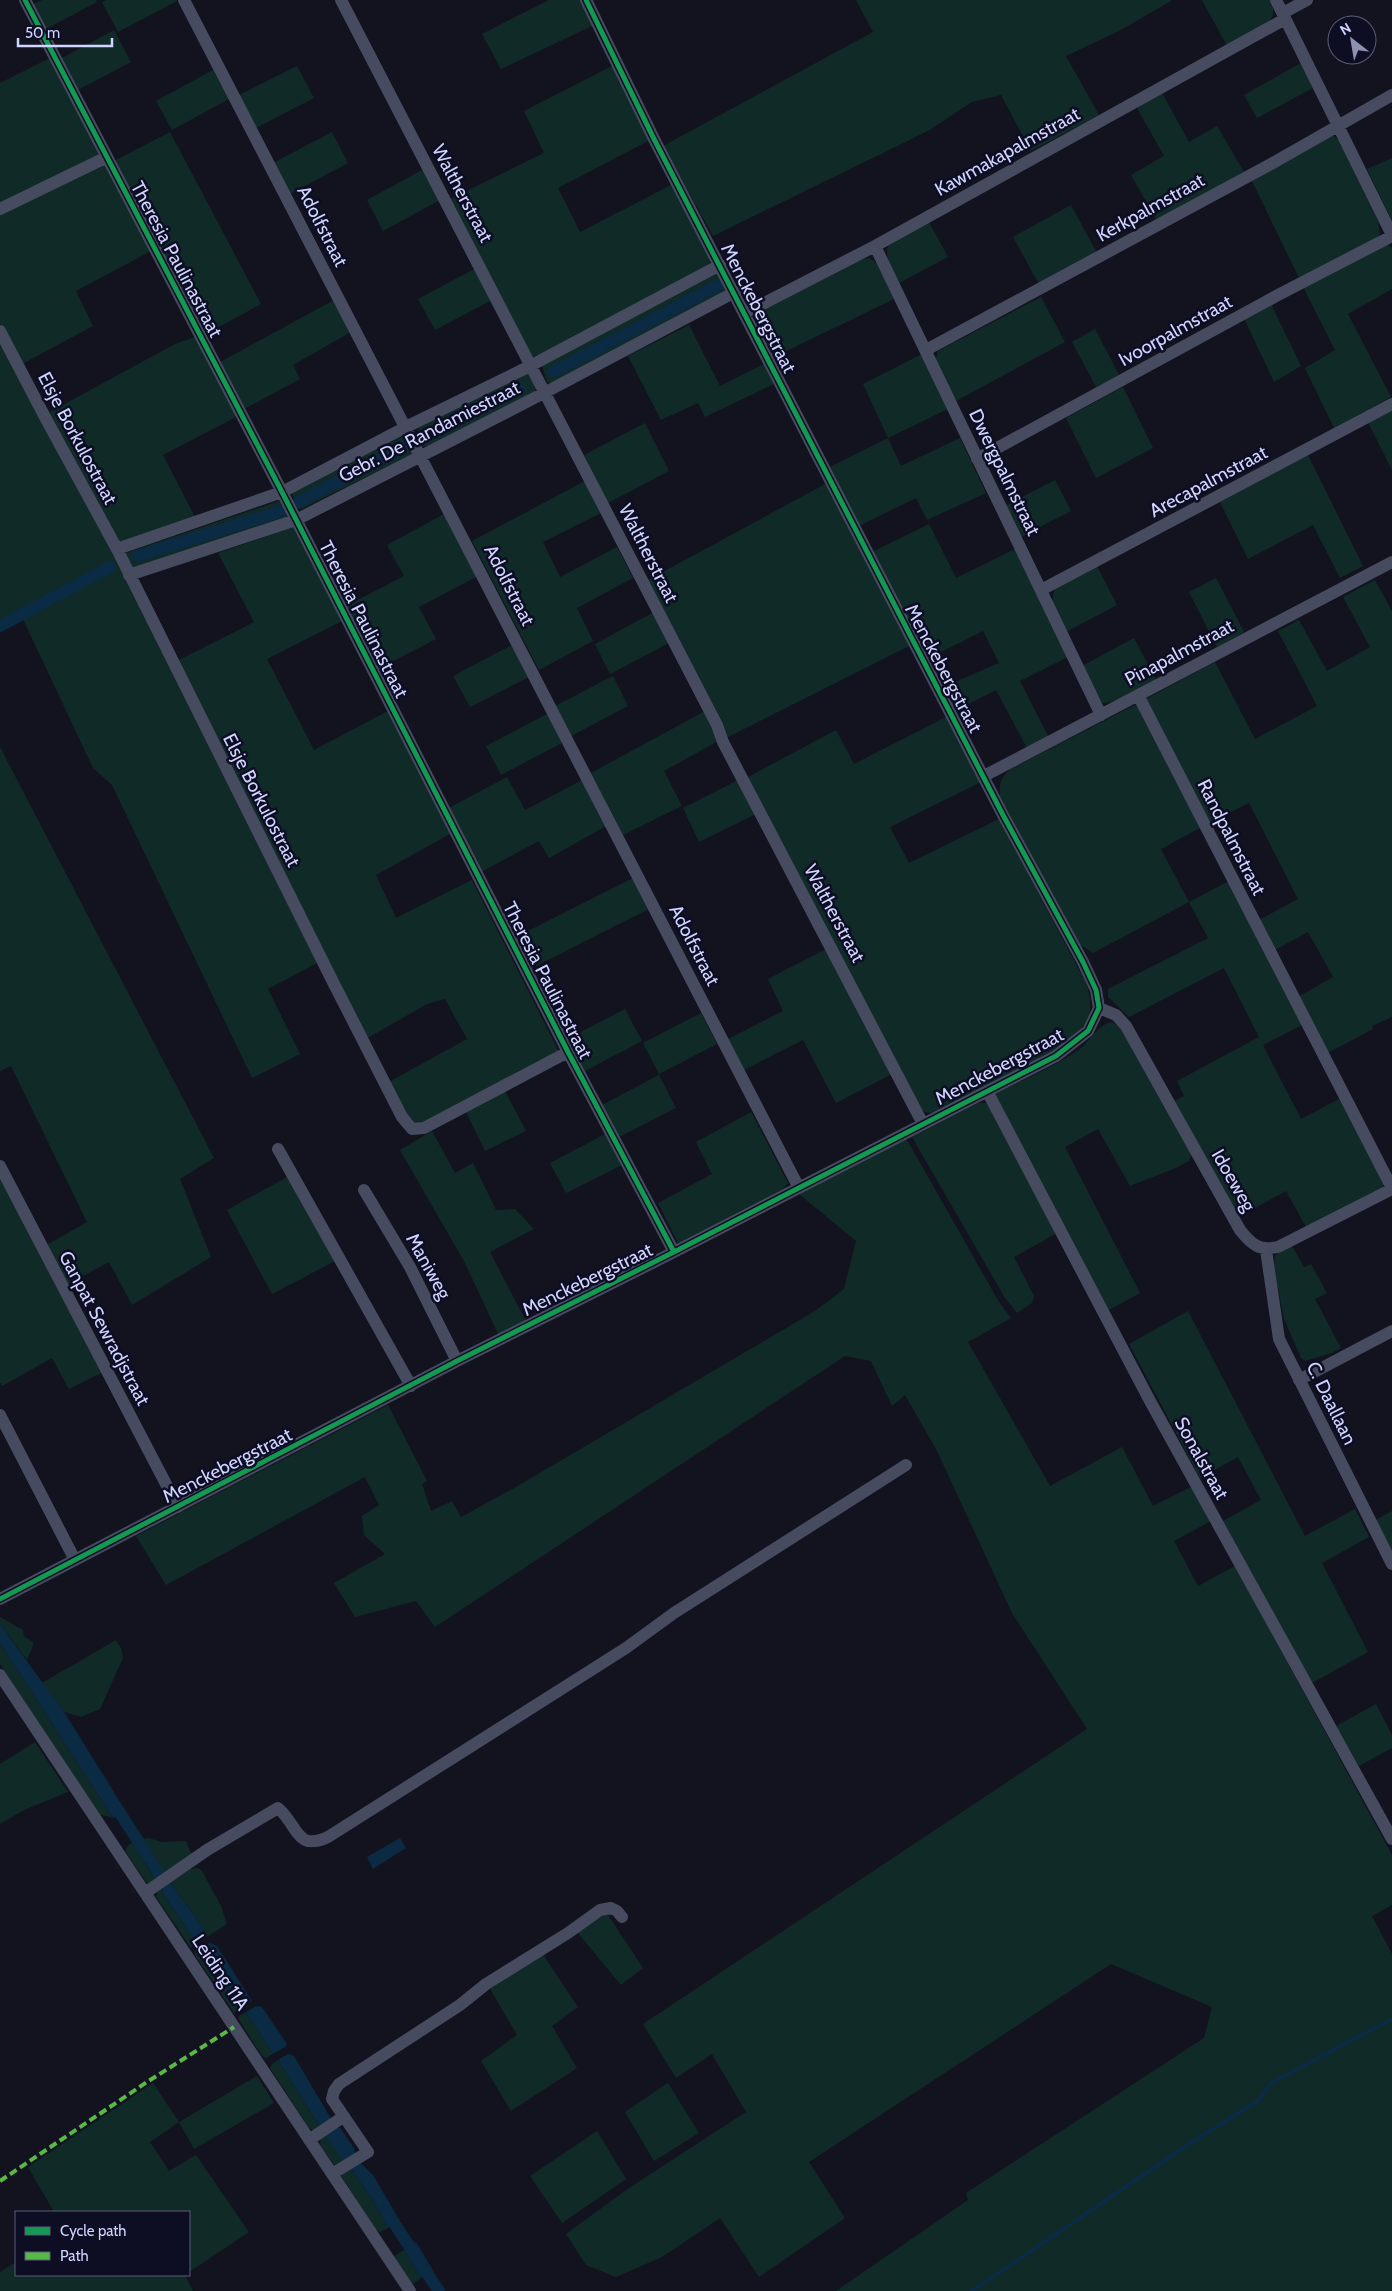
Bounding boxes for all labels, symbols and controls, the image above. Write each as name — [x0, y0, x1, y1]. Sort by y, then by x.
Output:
scale bar — [18, 15, 111, 47]
north arrow — [1327, 15, 1377, 65]
text: N — [1336, 19, 1354, 39]
text: 50 m — [25, 24, 60, 42]
street label: Kawmakapalmstraat — [931, 102, 1084, 201]
street label: Waltherstraat — [427, 140, 498, 247]
street label: Kerkpalmstraat — [1092, 168, 1209, 247]
street label: Theresia Paulinastraat — [126, 177, 228, 342]
street label: Adolfstraat — [292, 182, 353, 271]
street label: Menckebergstraat — [716, 240, 801, 377]
street label: Ivoorpalmstraat — [1114, 289, 1237, 371]
street label: Elsje Borkulostraat — [33, 368, 122, 509]
street label: Gebr. De Randamiestraat — [335, 376, 524, 487]
street label: Dwergpalmstraat — [964, 405, 1045, 540]
street label: Arecapalmstraat — [1145, 440, 1272, 522]
street label: Waltherstraat — [614, 500, 684, 607]
street label: Theresia Paulinastraat — [314, 537, 413, 702]
street label: Adolfstraat — [479, 541, 540, 630]
street label: Menckebergstraat — [900, 600, 987, 737]
street label: Pinapalmstraat — [1121, 614, 1238, 691]
street label: Elsje Borkulostraat — [218, 730, 305, 871]
street label: Randpalmstraat — [1192, 775, 1271, 900]
street label: Waltherstraat — [799, 860, 870, 967]
street label: Theresia Paulinastraat — [498, 898, 597, 1063]
street label: Adolfstraat — [664, 901, 725, 990]
street label: Menckebergstraat — [931, 1023, 1068, 1110]
street label: Idoeweg — [1207, 1145, 1261, 1216]
street label: Maniweg — [401, 1229, 456, 1304]
street label: Menckebergstraat — [518, 1238, 657, 1321]
street label: Ganpat Sewradjstraat — [54, 1247, 155, 1410]
street label: C. Daallaan — [1302, 1358, 1362, 1449]
street label: Sonalstraat — [1170, 1413, 1234, 1504]
street label: Menckebergstraat — [159, 1423, 296, 1508]
street label: Leiding 11A — [187, 1930, 254, 2015]
legend — [15, 2211, 190, 2276]
text: Cycle path — [60, 2222, 126, 2240]
text: Path — [60, 2247, 89, 2265]

